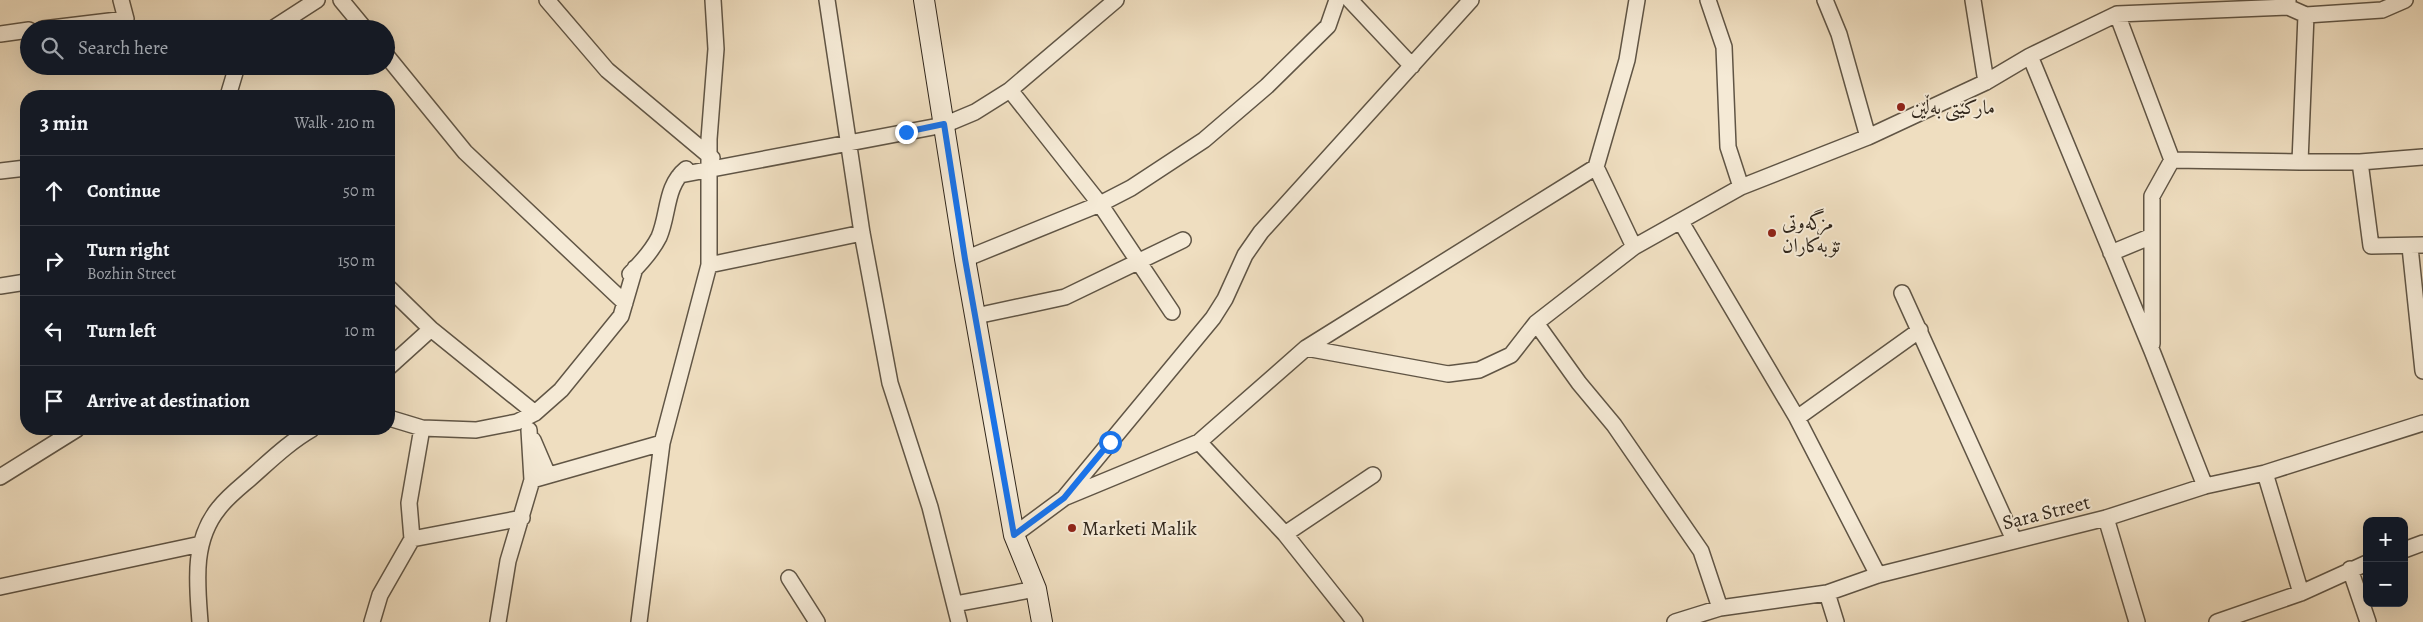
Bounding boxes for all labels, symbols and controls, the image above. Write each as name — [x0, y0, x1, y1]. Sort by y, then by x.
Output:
search box — [20, 20, 395, 75]
icon: search — [38, 34, 66, 62]
text: Search here — [78, 35, 168, 61]
place label: مارکێتی بەڵێن — [1911, 94, 1995, 122]
marker: مارکێتی بەڵێن — [1895, 101, 1907, 113]
text: 3 min — [40, 109, 88, 137]
text: Walk · 210 m — [294, 112, 375, 134]
route end — [895, 121, 918, 144]
icon: ahead — [40, 177, 68, 205]
text: Continue — [87, 178, 161, 204]
text: 50 m — [343, 180, 375, 202]
place label: مزگەوتی تۆبەکاران — [1782, 208, 1840, 259]
marker: مزگەوتی تۆبەکاران — [1766, 227, 1778, 239]
text: Turn right — [87, 237, 169, 263]
icon: right — [40, 247, 68, 275]
text: 150 m — [338, 250, 375, 272]
text: Bozhin Street — [87, 263, 176, 285]
icon: left — [40, 317, 68, 345]
text: Turn left — [87, 318, 156, 344]
text: 10 m — [345, 320, 375, 342]
icon: arrive — [40, 387, 68, 415]
text: Arrive at destination — [87, 388, 250, 414]
route start — [1099, 431, 1122, 454]
street label: Sara Street — [1999, 488, 2093, 536]
place label: Marketi Malik — [1082, 515, 1197, 542]
map controls — [2363, 517, 2408, 607]
button: + — [2363, 517, 2408, 562]
marker: Marketi Malik — [1066, 522, 1078, 534]
button: − — [2363, 562, 2408, 607]

